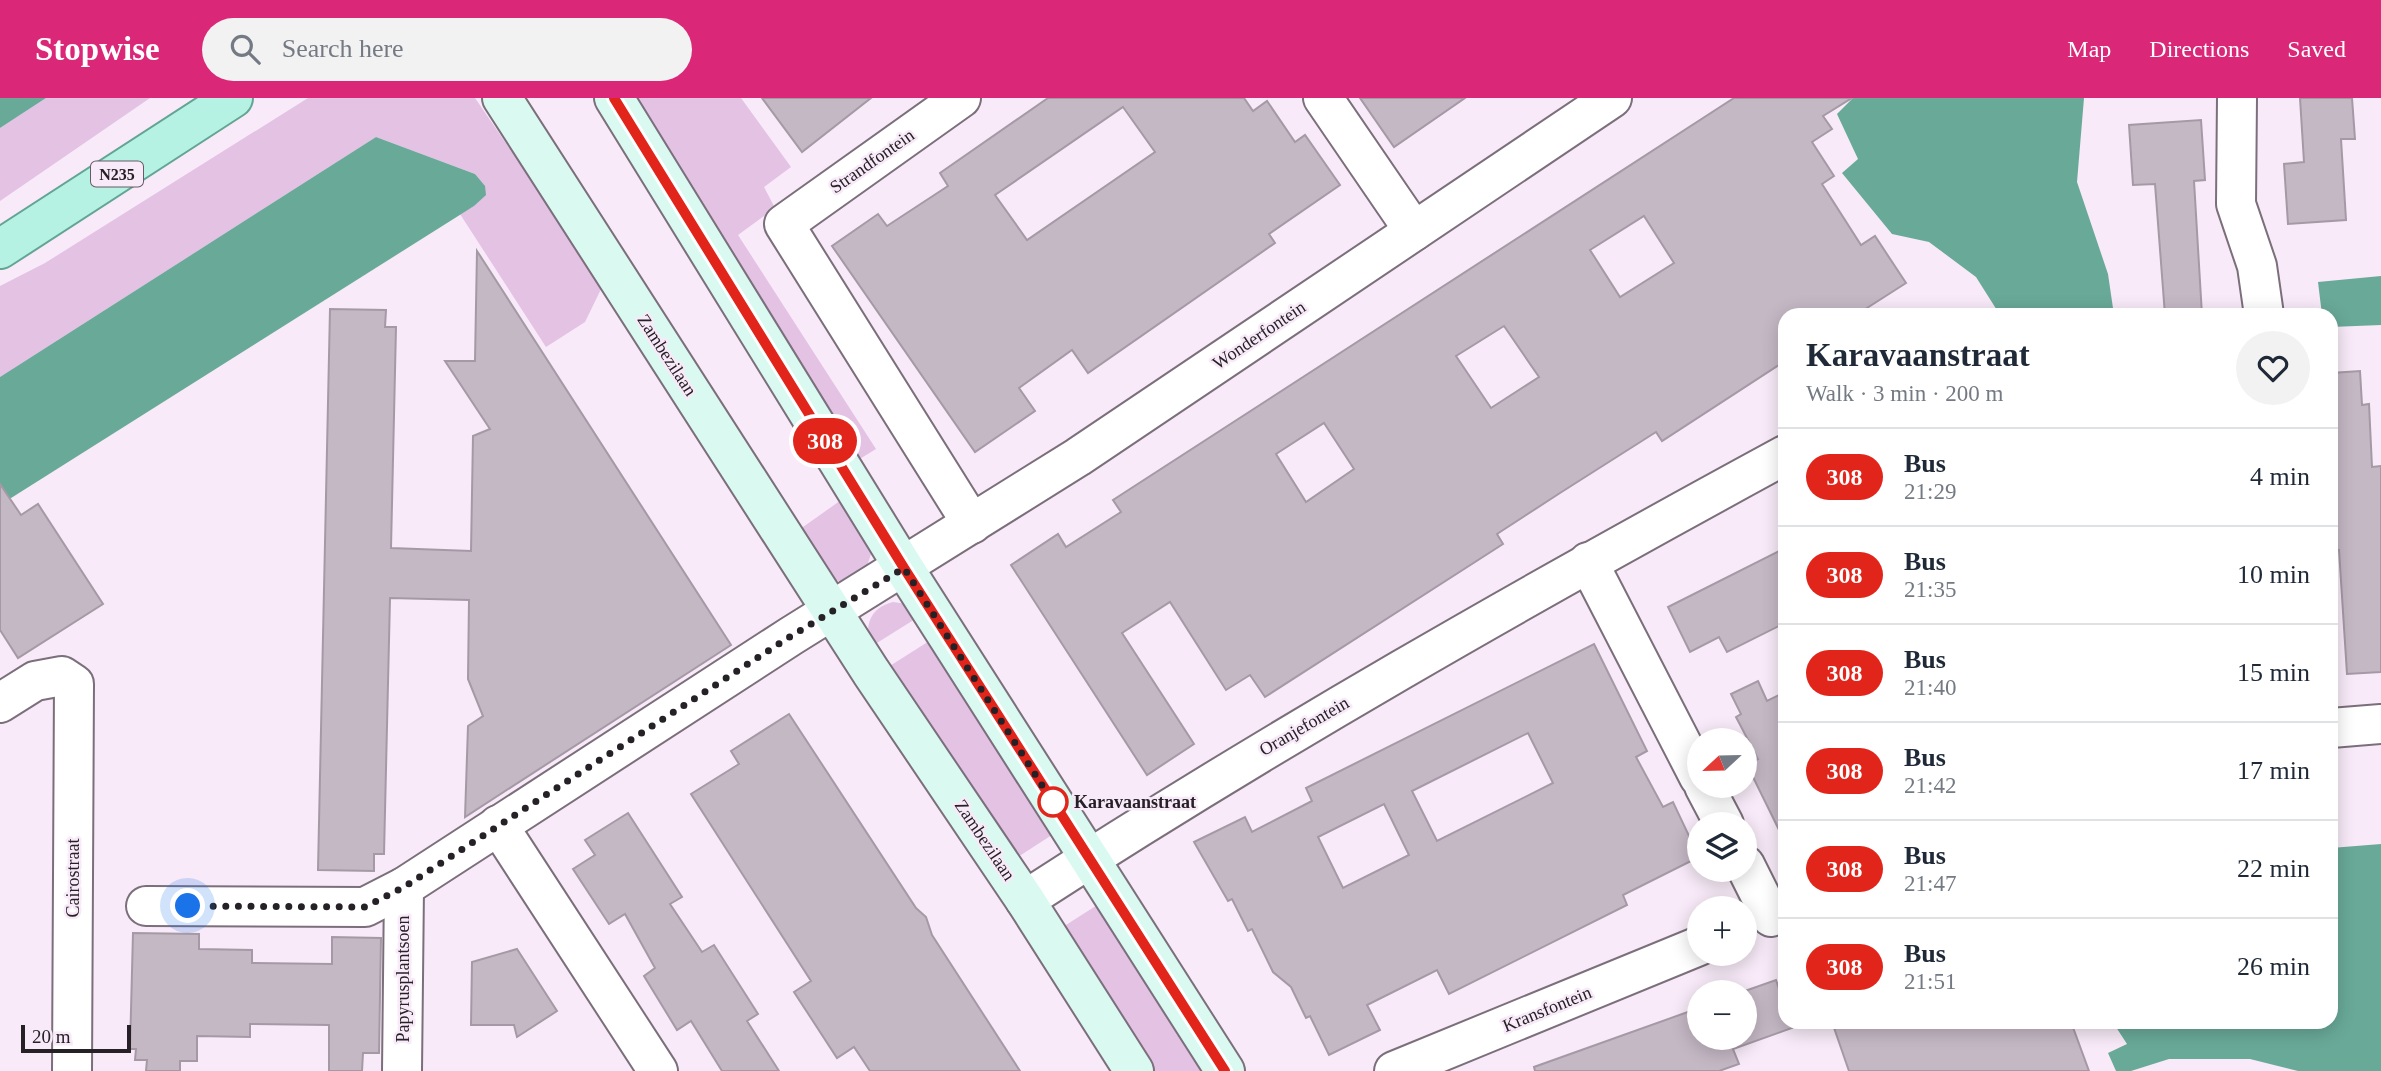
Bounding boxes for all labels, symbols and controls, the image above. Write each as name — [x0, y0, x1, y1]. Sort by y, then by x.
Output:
search box — [202, 18, 692, 81]
icon: search — [226, 30, 264, 68]
text: Stopwise — [35, 31, 160, 67]
text: Search here — [282, 34, 404, 63]
text: Map — [2067, 36, 2111, 62]
text: Directions — [2149, 36, 2249, 62]
text: Saved — [2287, 36, 2346, 62]
street label: Strandfontein — [826, 125, 918, 197]
road number: N235 — [91, 162, 143, 186]
street label: Wonderfontein — [1209, 297, 1309, 373]
street label: Zambezilaan — [633, 311, 701, 399]
button: heart — [2236, 331, 2310, 405]
text: Karavaanstraat — [1806, 337, 2030, 373]
text: Walk · 3 min · 200 m — [1806, 381, 2003, 406]
line badge: 308 — [785, 418, 865, 464]
text: 308 — [807, 428, 843, 454]
text: Bus — [1904, 449, 1946, 478]
text: 4 min — [2250, 462, 2310, 491]
text: 308 — [1827, 464, 1863, 490]
text: 21:29 — [1904, 479, 1956, 504]
text: Bus — [1904, 547, 1946, 576]
text: 10 min — [2237, 560, 2310, 589]
text: 308 — [1827, 562, 1863, 588]
text: 21:35 — [1904, 577, 1956, 602]
text: Bus — [1904, 645, 1946, 674]
text: 15 min — [2237, 658, 2310, 687]
text: 308 — [1827, 660, 1863, 686]
text: 21:40 — [1904, 675, 1956, 700]
street label: Oranjefontein — [1256, 692, 1352, 760]
north arrow — [1687, 728, 1757, 798]
map controls — [1687, 728, 1757, 1050]
text: Bus — [1904, 743, 1946, 772]
text: 17 min — [2237, 756, 2310, 785]
text: 308 — [1827, 758, 1863, 784]
text: 21:42 — [1904, 773, 1956, 798]
marker: Karavaanstraat — [1038, 787, 1068, 817]
place label: Karavaanstraat — [1074, 792, 1196, 812]
street label: Zambezilaan — [951, 796, 1019, 884]
button: layers — [1687, 812, 1757, 882]
street label: Cairostraat — [63, 839, 83, 917]
text: Bus — [1904, 841, 1946, 870]
text: 22 min — [2237, 854, 2310, 883]
text: 308 — [1827, 856, 1863, 882]
text: 21:47 — [1904, 871, 1956, 896]
your location — [170, 888, 205, 923]
button: + — [1687, 896, 1757, 966]
street label: Papyrusplantsoen — [393, 916, 413, 1042]
text: Bus — [1904, 939, 1946, 968]
text: 26 min — [2237, 952, 2310, 981]
text: 308 — [1827, 954, 1863, 980]
text: 21:51 — [1904, 969, 1956, 994]
button: − — [1687, 980, 1757, 1050]
street label: Kransfontein — [1500, 982, 1594, 1036]
scale bar — [21, 1022, 131, 1054]
text: 20 m — [32, 1026, 71, 1047]

